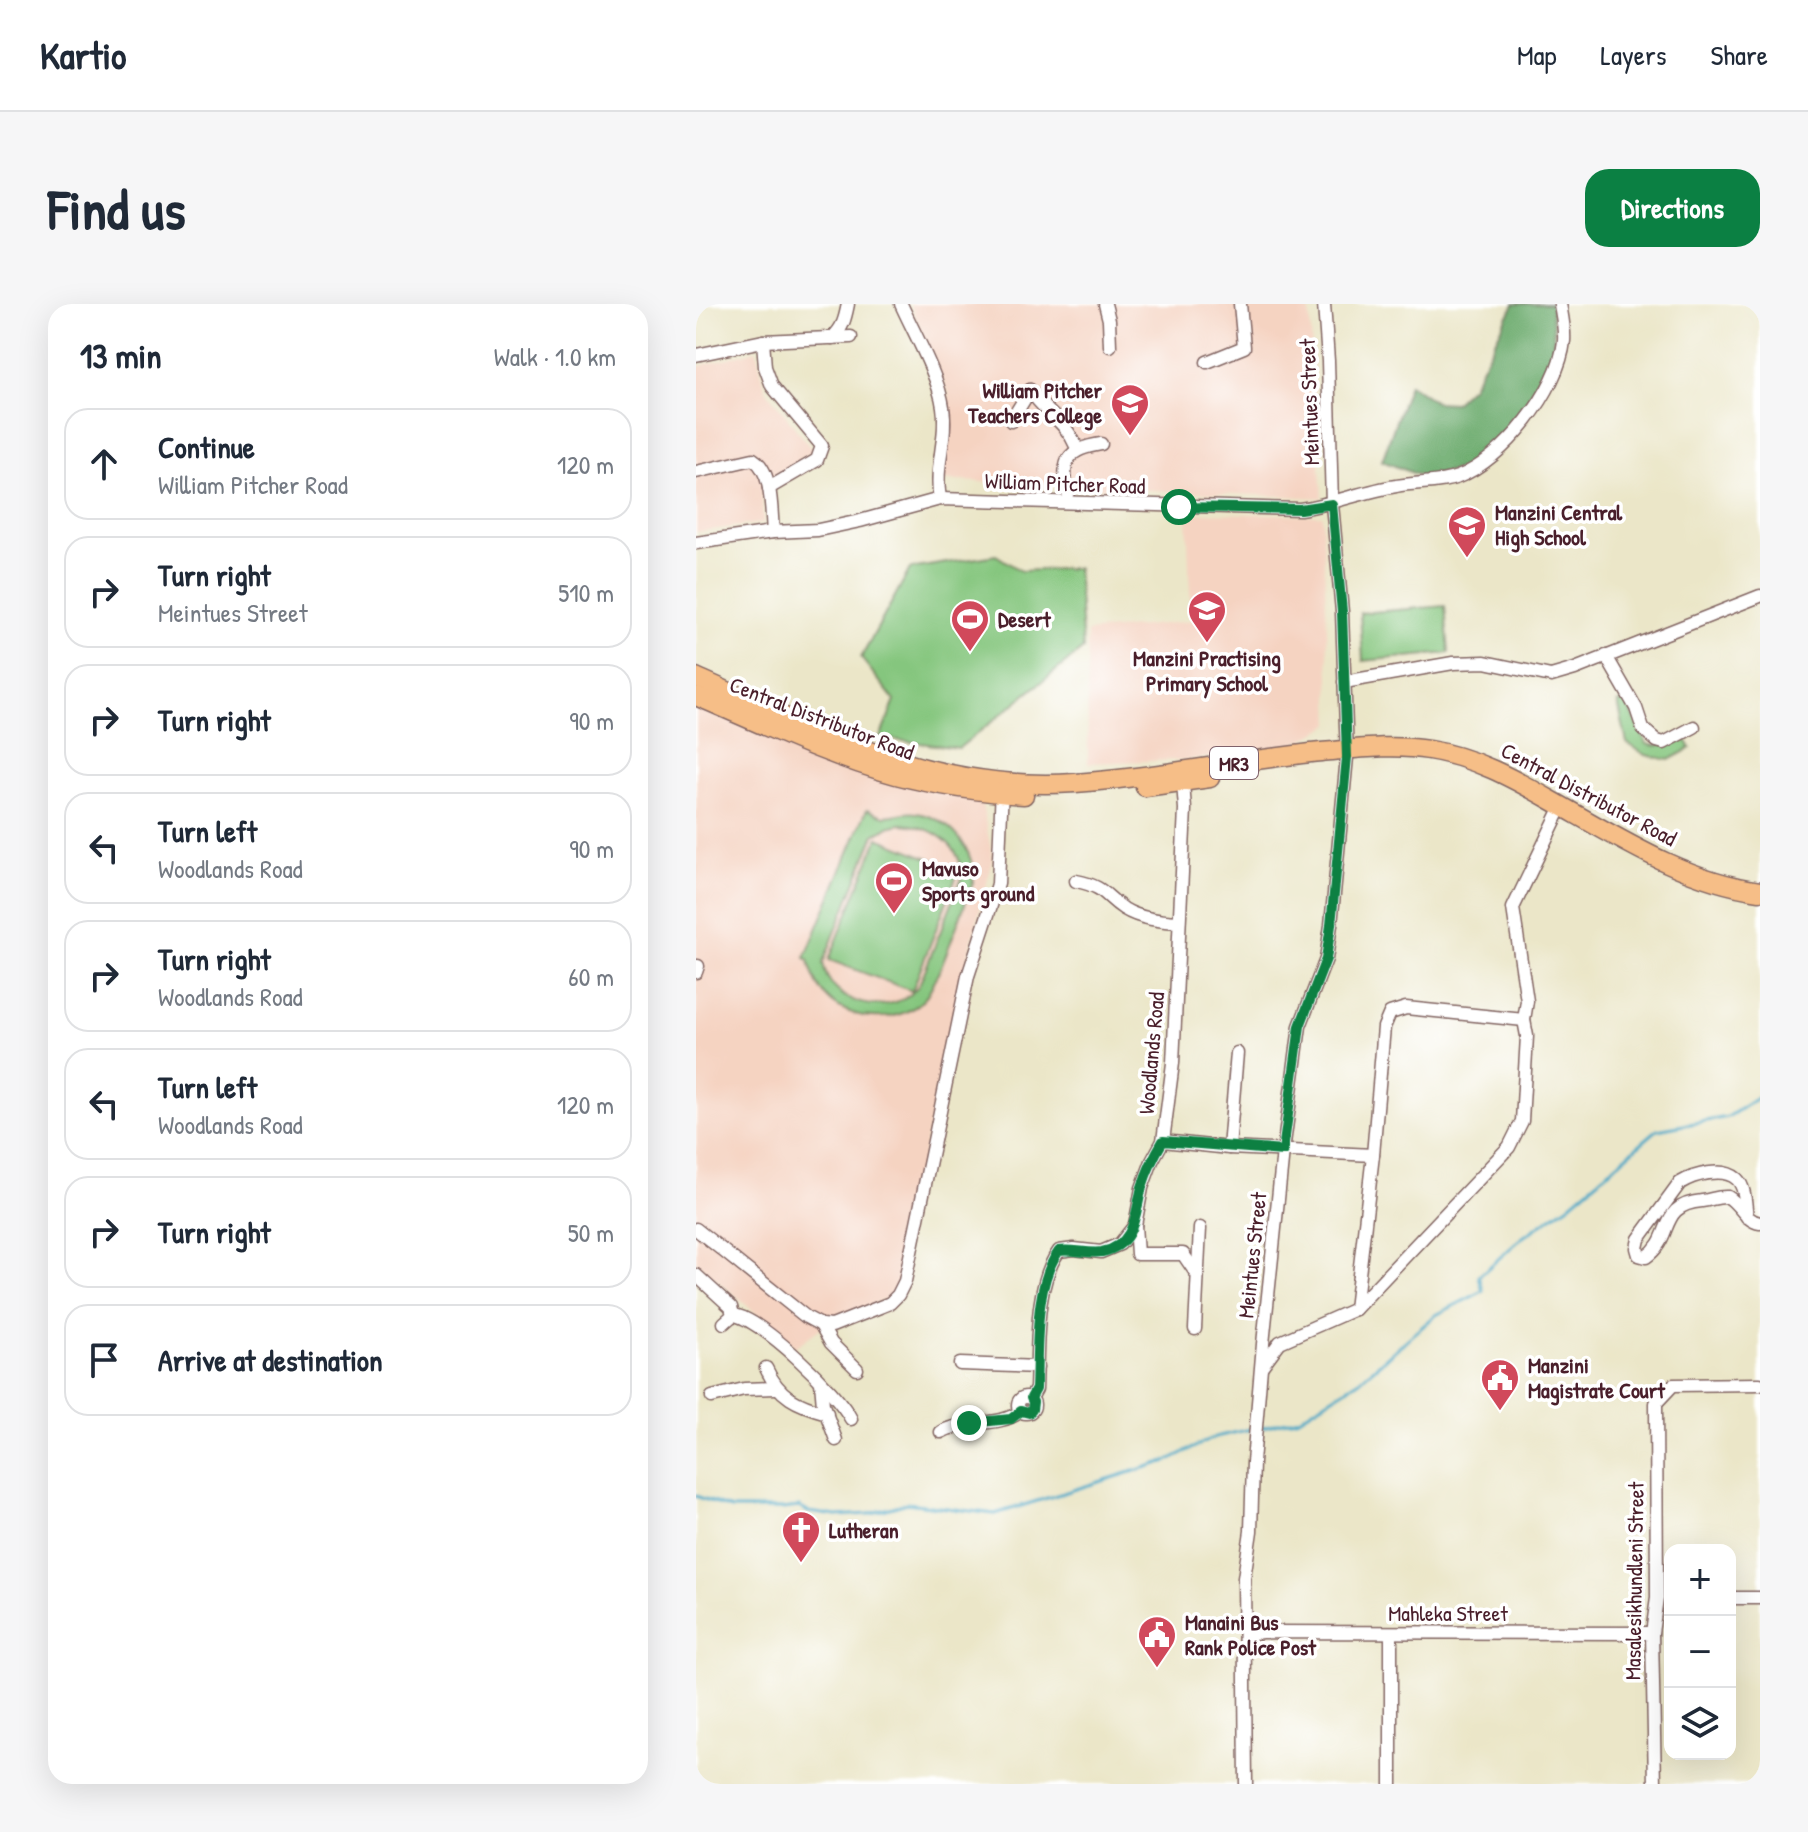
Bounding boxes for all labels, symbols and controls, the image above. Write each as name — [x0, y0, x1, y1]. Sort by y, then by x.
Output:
text: Kartio — [40, 29, 126, 81]
text: Map — [1517, 36, 1557, 74]
text: Layers — [1601, 36, 1666, 74]
text: Share — [1710, 36, 1768, 74]
button: Directions — [1585, 169, 1760, 247]
text: Find us — [48, 171, 186, 246]
text: 13 min — [80, 333, 162, 379]
street label: Meintues Street — [1292, 338, 1326, 466]
text: Walk · 1.0 km — [494, 339, 616, 374]
place label: William Pitcher Teachers College — [967, 375, 1103, 431]
school or university icon: William Pitcher Teachers College — [1109, 382, 1151, 437]
text: Continue — [158, 427, 255, 467]
icon: ahead — [82, 442, 126, 486]
text: 120 m — [557, 447, 614, 482]
street label: William Pitcher Road — [984, 465, 1146, 501]
text: William Pitcher Road — [158, 467, 348, 502]
route start — [1161, 489, 1197, 525]
place label: Manzini Central High School — [1495, 497, 1623, 553]
school or university icon: Manzini Central High School — [1446, 504, 1488, 559]
text: Turn right — [158, 555, 271, 595]
icon: right — [82, 570, 126, 614]
text: 510 m — [558, 575, 614, 610]
school or university icon: Manzini Practising Primary School — [1186, 589, 1228, 644]
text: Meintues Street — [158, 595, 308, 630]
sports icon: Desert — [949, 598, 991, 653]
place label: Desert — [998, 604, 1052, 634]
place label: Manzini Practising Primary School — [1133, 643, 1281, 699]
street label: Central Distributor Road — [726, 669, 919, 767]
icon: right — [82, 698, 126, 742]
text: Turn right — [158, 700, 271, 740]
text: 90 m — [569, 703, 614, 738]
street label: Central Distributor Road — [1496, 735, 1683, 853]
road number: MR3 — [1210, 747, 1258, 779]
text: Turn left — [158, 811, 257, 851]
icon: left — [82, 826, 126, 870]
text: 90 m — [569, 831, 614, 866]
text: Woodlands Road — [158, 851, 303, 886]
place label: Mavuso Sports ground — [922, 853, 1035, 909]
sports icon: Mavuso Sports ground — [873, 860, 915, 915]
text: Turn right — [158, 939, 271, 979]
icon: right — [82, 954, 126, 998]
text: 60 m — [568, 959, 614, 994]
text: Woodlands Road — [158, 979, 303, 1014]
street label: Woodlands Road — [1131, 990, 1171, 1115]
text: Turn left — [158, 1067, 257, 1107]
icon: left — [82, 1082, 126, 1126]
text: 120 m — [557, 1087, 614, 1122]
text: Woodlands Road — [158, 1107, 303, 1142]
street label: Meintues Street — [1230, 1190, 1274, 1320]
icon: right — [82, 1210, 126, 1254]
text: Turn right — [158, 1212, 271, 1252]
text: 50 m — [568, 1215, 614, 1250]
icon: arrive — [82, 1338, 126, 1382]
text: Arrive at destination — [158, 1340, 383, 1380]
place label: Manzini Magistrate Court — [1528, 1350, 1666, 1406]
public building icon: Manzini Magistrate Court — [1479, 1357, 1521, 1412]
route end — [951, 1405, 987, 1441]
street label: Masalesikhundleni Street — [1617, 1481, 1651, 1680]
church icon: Lutheran — [780, 1509, 822, 1564]
place label: Lutheran — [829, 1515, 899, 1545]
map controls — [1664, 1544, 1736, 1760]
button: + — [1664, 1544, 1736, 1616]
street label: Mahleka Street — [1388, 1598, 1508, 1628]
place label: Manaini Bus Rank Police Post — [1185, 1607, 1317, 1662]
public building icon: Manaini Bus Rank Police Post — [1136, 1614, 1178, 1669]
button: − — [1664, 1616, 1736, 1688]
button: layers — [1664, 1688, 1736, 1760]

